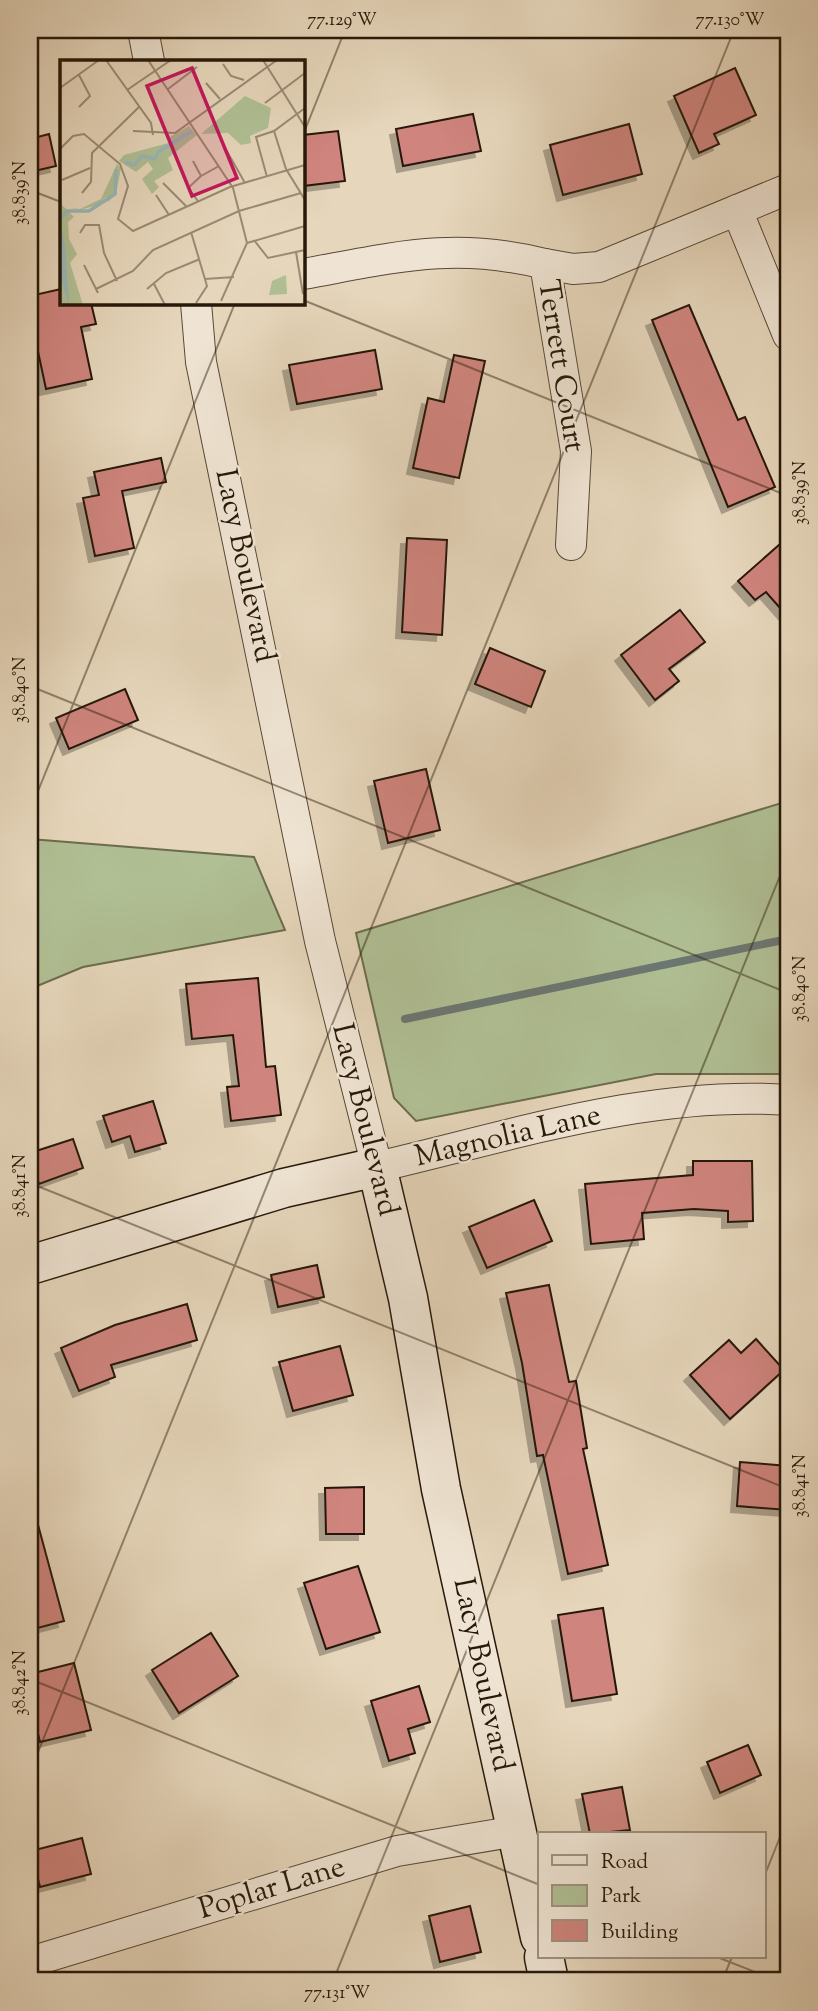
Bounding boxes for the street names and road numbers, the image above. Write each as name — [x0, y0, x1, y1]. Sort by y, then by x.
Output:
street label: Terrett Court — [525, 277, 595, 455]
street label: Lacy Boulevard — [202, 465, 286, 667]
street label: Lacy Boulevard — [319, 1019, 409, 1221]
street label: Magnolia Lane — [411, 1095, 605, 1179]
street label: Lacy Boulevard — [440, 1574, 524, 1776]
street label: Poplar Lane — [194, 1846, 350, 1932]

